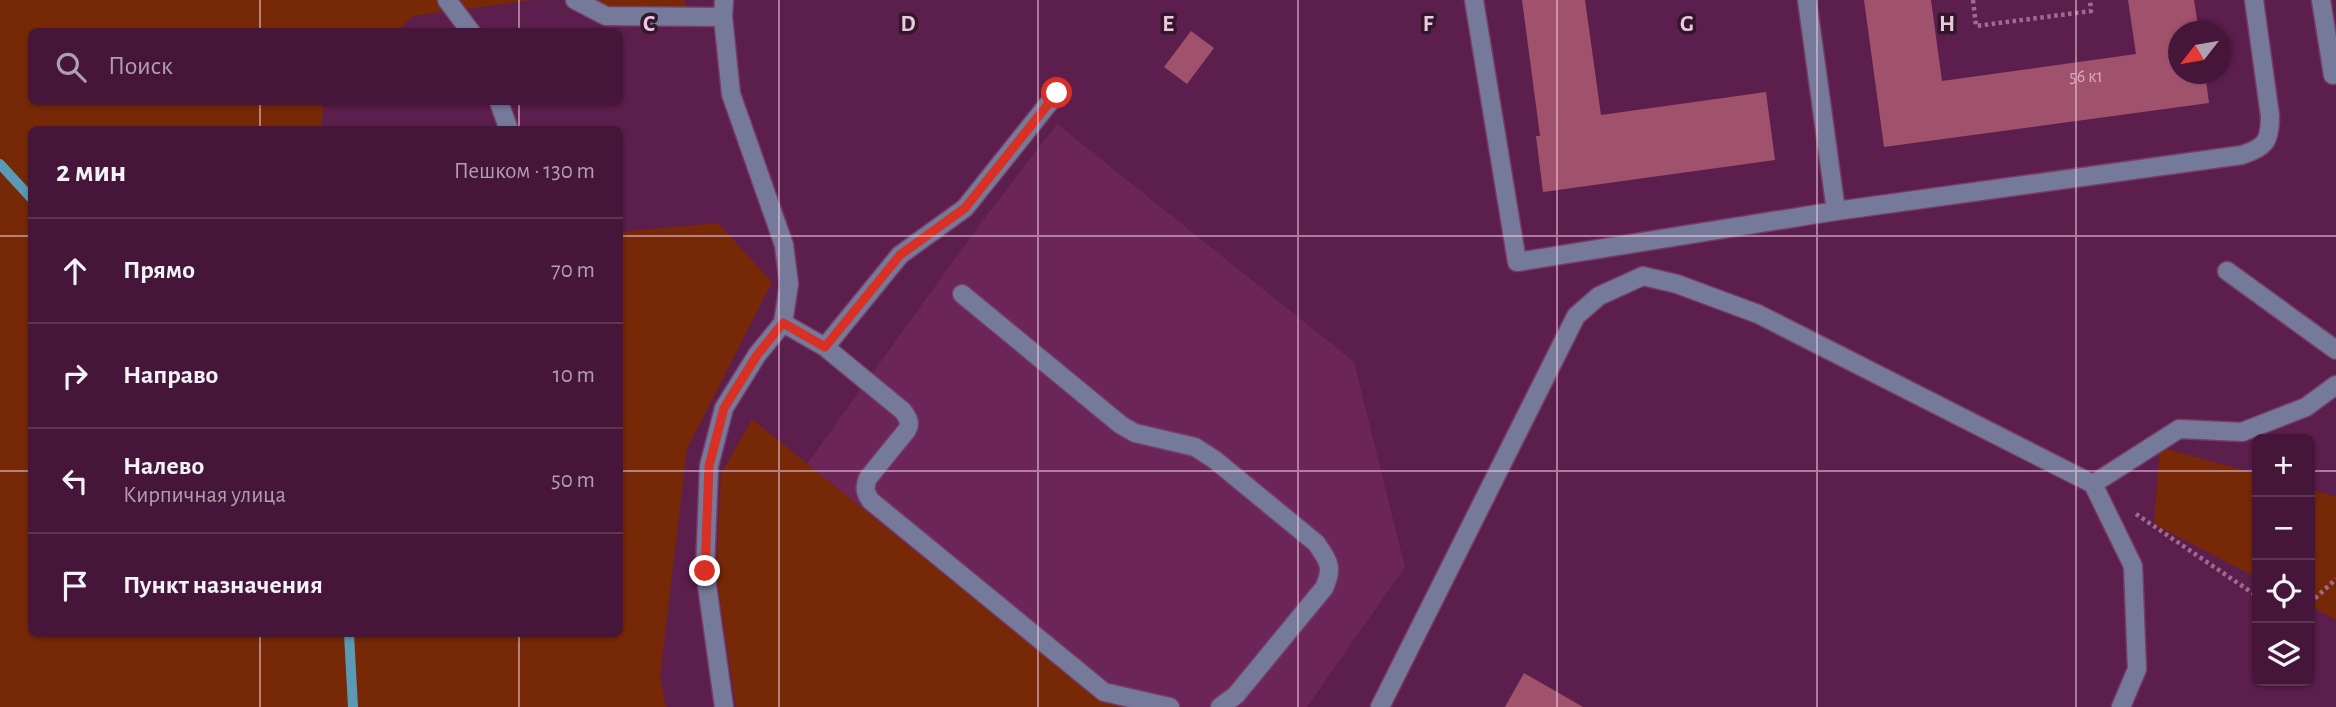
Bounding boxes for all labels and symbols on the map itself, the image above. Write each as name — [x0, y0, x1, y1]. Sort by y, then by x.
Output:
text: C — [643, 13, 655, 36]
text: D — [900, 13, 916, 36]
text: E — [1162, 13, 1174, 36]
text: F — [1423, 13, 1434, 36]
text: G — [1680, 13, 1694, 36]
text: H — [1939, 13, 1955, 36]
north arrow — [2168, 21, 2231, 84]
house number: 56 к1 — [2069, 68, 2103, 86]
route start — [1041, 77, 1072, 108]
route end — [689, 555, 720, 586]

